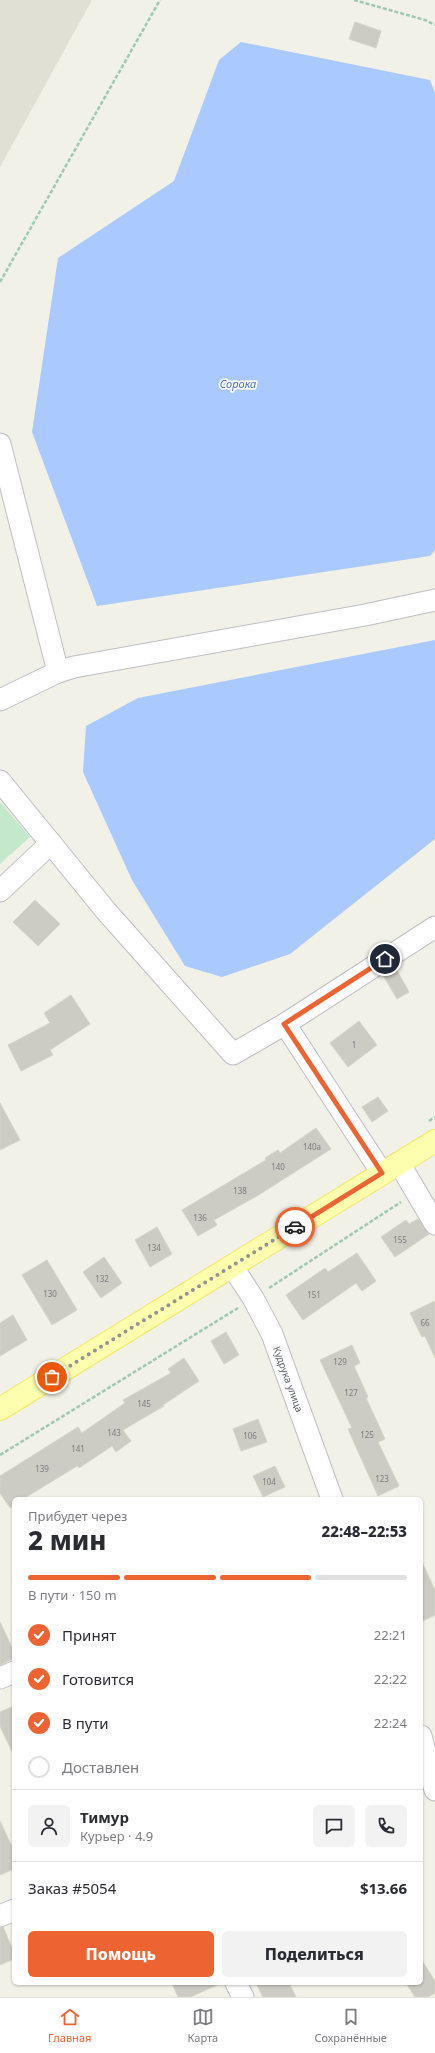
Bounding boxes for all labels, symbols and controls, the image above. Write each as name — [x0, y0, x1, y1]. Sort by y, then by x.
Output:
water label: Сорока — [220, 376, 256, 391]
pin — [368, 942, 402, 976]
icon: home — [374, 948, 396, 970]
house number: 1 — [352, 1039, 356, 1050]
house number: 140a — [303, 1141, 321, 1152]
house number: 140 — [271, 1161, 285, 1172]
house number: 138 — [233, 1185, 247, 1196]
courier — [275, 1207, 315, 1247]
house number: 136 — [193, 1212, 207, 1223]
icon: car — [284, 1216, 306, 1238]
house number: 155 — [393, 1234, 407, 1245]
house number: 134 — [147, 1242, 161, 1253]
house number: 132 — [95, 1273, 109, 1284]
house number: 130 — [43, 1288, 57, 1299]
house number: 151 — [307, 1289, 321, 1300]
house number: 66 — [420, 1317, 430, 1328]
street label: Кудрука улица — [270, 1344, 307, 1414]
house number: 129 — [333, 1356, 347, 1367]
pin — [35, 1360, 69, 1394]
icon: bag — [41, 1366, 63, 1388]
house number: 127 — [344, 1387, 358, 1398]
house number: 145 — [137, 1398, 151, 1409]
house number: 143 — [107, 1427, 121, 1438]
house number: 125 — [360, 1429, 374, 1440]
house number: 106 — [243, 1430, 257, 1441]
house number: 141 — [71, 1443, 85, 1454]
house number: 139 — [35, 1463, 49, 1474]
house number: 123 — [375, 1473, 389, 1484]
house number: 104 — [262, 1476, 276, 1487]
text: Прибудет через — [28, 1507, 127, 1525]
text: 22:48–22:53 — [322, 1521, 407, 1541]
text: 2 мин — [28, 1522, 106, 1558]
text: В пути · 150 m — [28, 1586, 117, 1604]
icon: check — [28, 1624, 50, 1646]
text: Принят — [62, 1625, 116, 1645]
text: 22:21 — [374, 1626, 407, 1644]
icon: check — [28, 1668, 50, 1690]
text: Готовится — [62, 1669, 134, 1689]
text: 22:22 — [374, 1670, 407, 1688]
icon: check — [28, 1712, 50, 1734]
text: В пути — [62, 1713, 109, 1733]
text: 22:24 — [374, 1714, 407, 1732]
text: Доставлен — [62, 1757, 139, 1777]
button: person — [28, 1805, 70, 1847]
button: chat — [313, 1805, 355, 1847]
button: phone — [365, 1805, 407, 1847]
text: Тимур — [80, 1807, 129, 1827]
text: Курьер · 4.9 — [80, 1827, 153, 1845]
text: Заказ #5054 — [28, 1878, 116, 1898]
text: $13.66 — [360, 1878, 407, 1898]
button: Помощь — [28, 1931, 214, 1977]
button: Поделиться — [222, 1931, 407, 1977]
tab: Главная — [48, 2006, 91, 2045]
tab: Карта — [188, 2006, 218, 2045]
tab: Сохранённые — [314, 2006, 387, 2045]

